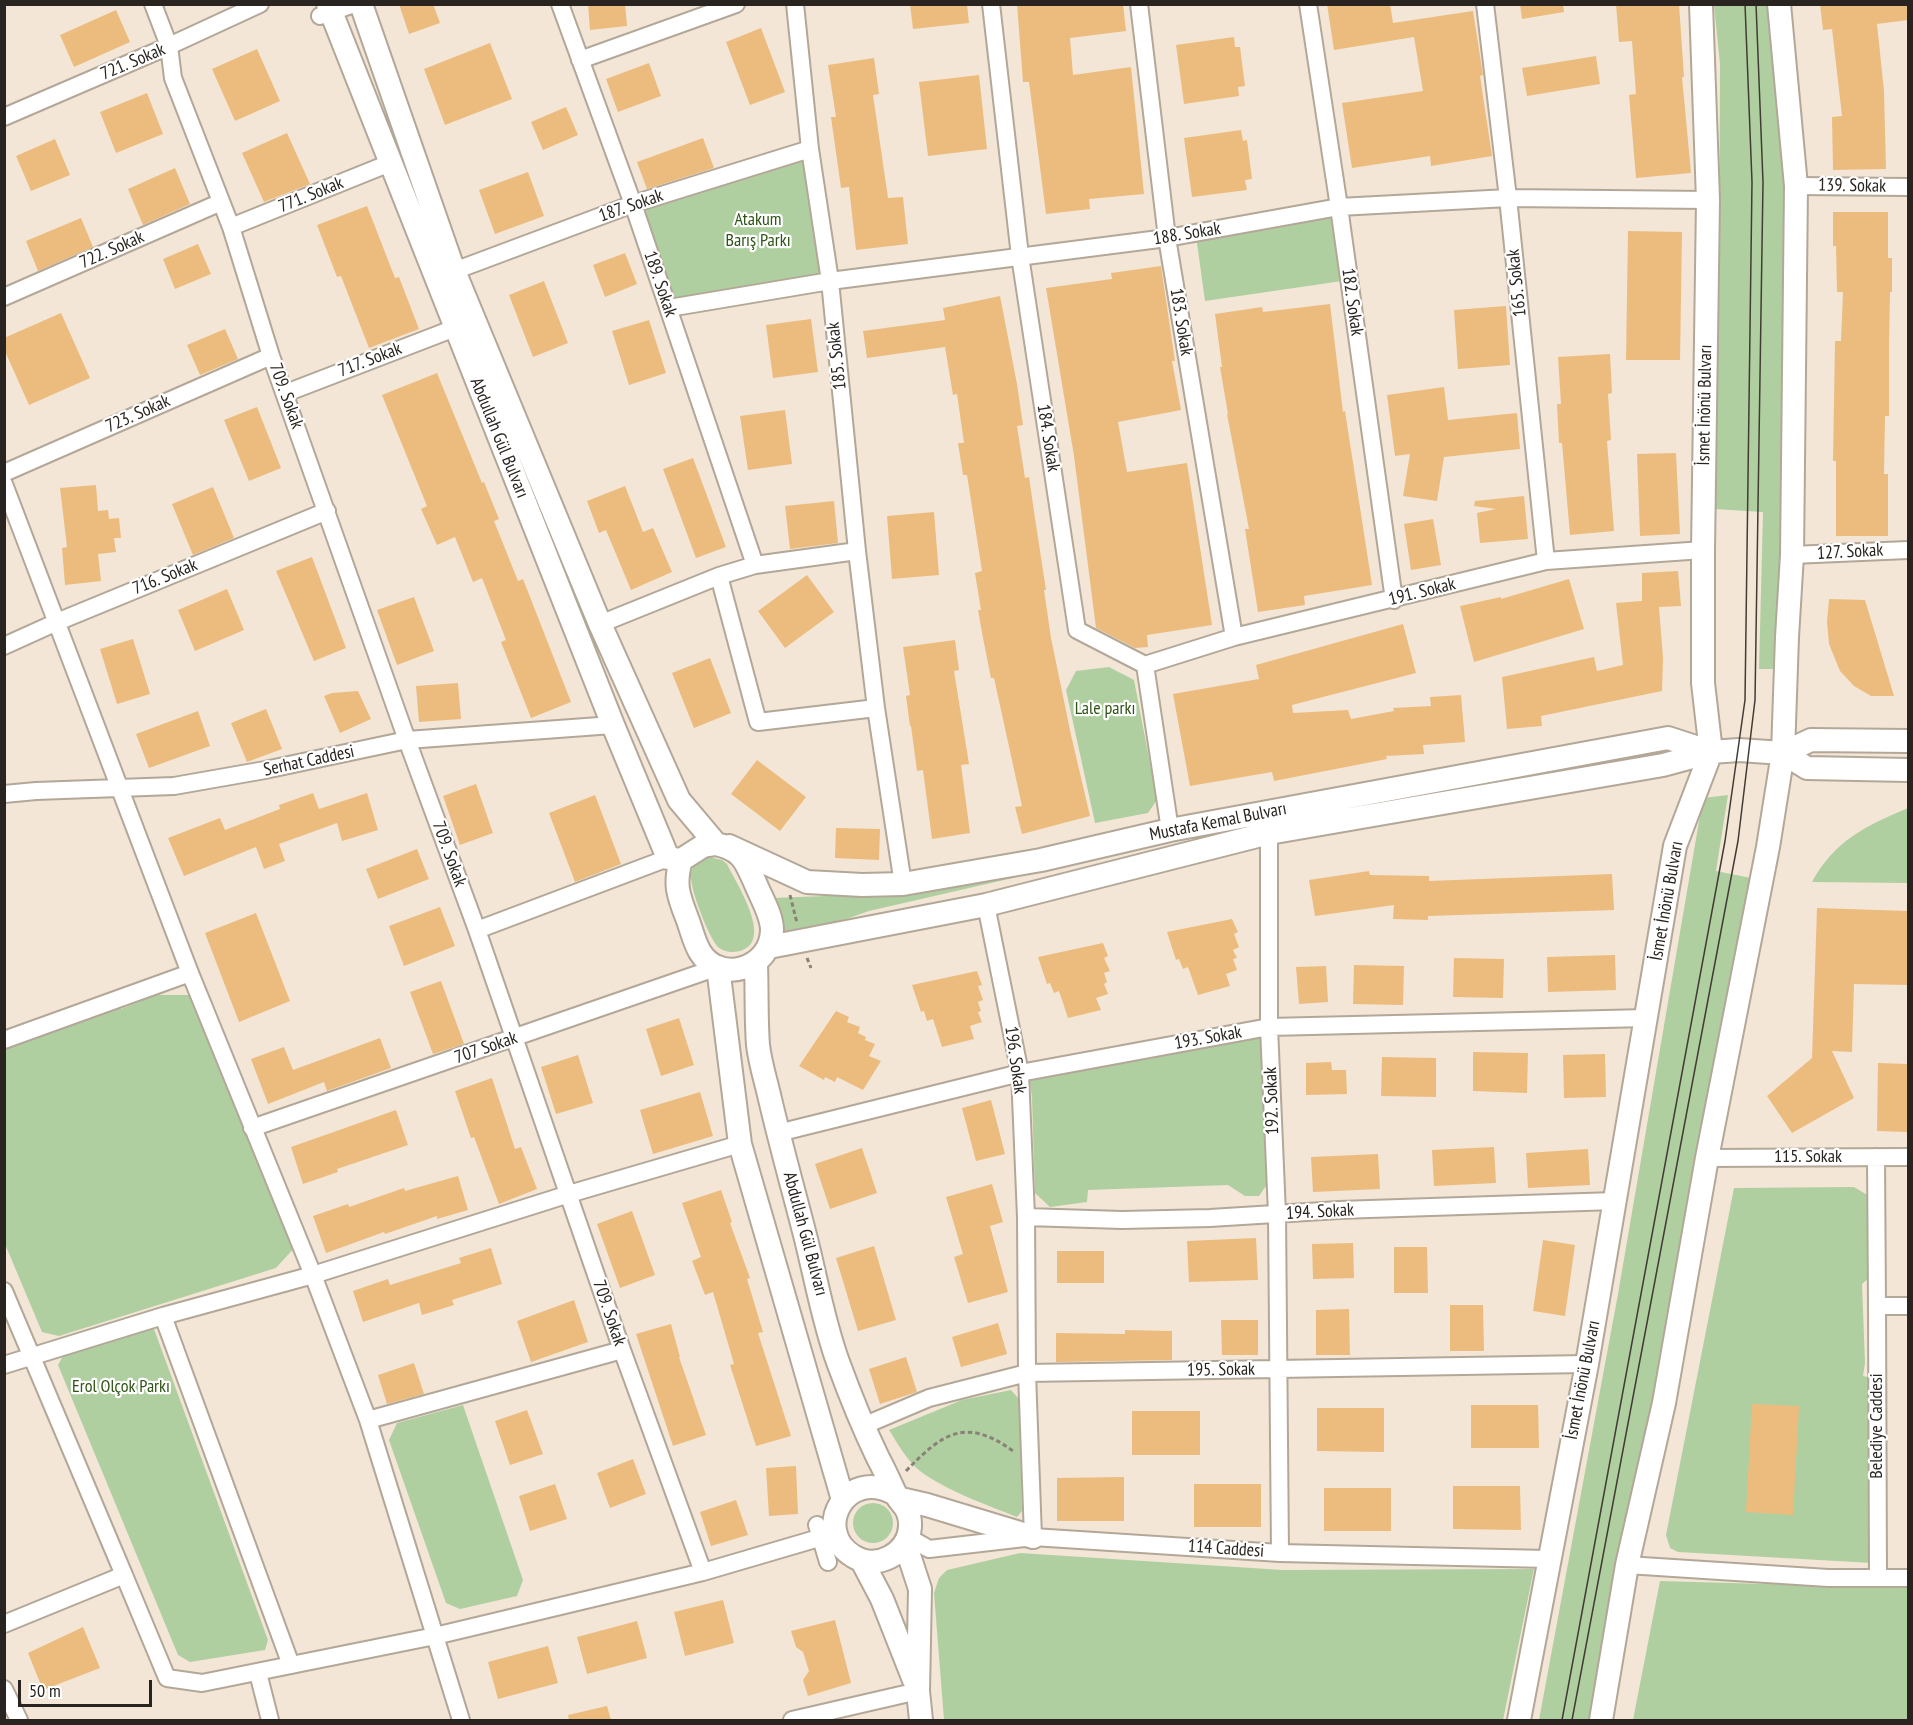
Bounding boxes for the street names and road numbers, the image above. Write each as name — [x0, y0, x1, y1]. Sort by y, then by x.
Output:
street label: 721. Sokak — [97, 39, 169, 85]
street label: 771. Sokak — [275, 172, 347, 218]
street label: 139. Sokak — [1818, 175, 1886, 197]
street label: 187. Sokak — [596, 185, 666, 227]
street label: 188. Sokak — [1152, 218, 1222, 250]
street label: 722. Sokak — [77, 226, 147, 274]
street label: 189. Sokak — [639, 248, 681, 320]
street label: 165. Sokak — [1503, 248, 1531, 318]
street label: 182. Sokak — [1337, 267, 1367, 337]
street label: 183. Sokak — [1165, 287, 1197, 357]
street label: 185. Sokak — [823, 321, 851, 391]
street label: 717. Sokak — [335, 338, 405, 382]
street label: İsmet İnönü Bulvarı — [1693, 344, 1717, 466]
street label: 709. Sokak — [264, 360, 308, 432]
street label: Abdullah Gül Bulvarı — [465, 375, 533, 501]
street label: 723. Sokak — [103, 390, 173, 438]
street label: 184. Sokak — [1032, 403, 1064, 473]
street label: 127. Sokak — [1816, 539, 1884, 565]
street label: 716. Sokak — [129, 554, 201, 600]
street label: 191. Sokak — [1386, 573, 1458, 611]
street label: Serhat Caddesi — [262, 741, 356, 781]
street label: Mustafa Kemal Bulvarı — [1148, 798, 1288, 846]
street label: 709. Sokak — [427, 818, 471, 890]
street label: İsmet İnönü Bulvarı — [1646, 839, 1688, 963]
street label: 193. Sokak — [1173, 1021, 1243, 1055]
street label: 196. Sokak — [1000, 1025, 1030, 1095]
street label: 707 Sokak — [452, 1027, 520, 1069]
street label: 192. Sokak — [1260, 1067, 1284, 1135]
street label: 115. Sokak — [1774, 1146, 1842, 1168]
street label: Abdullah Gül Bulvarı — [778, 1170, 832, 1298]
street label: 194. Sokak — [1285, 1199, 1355, 1225]
street label: 709. Sokak — [588, 1277, 630, 1349]
street label: İsmet İnönü Bulvarı — [1561, 1318, 1605, 1442]
street label: 195. Sokak — [1187, 1359, 1255, 1381]
street label: Belediye Caddesi — [1866, 1373, 1888, 1479]
street label: 114 Caddesi — [1187, 1536, 1265, 1562]

